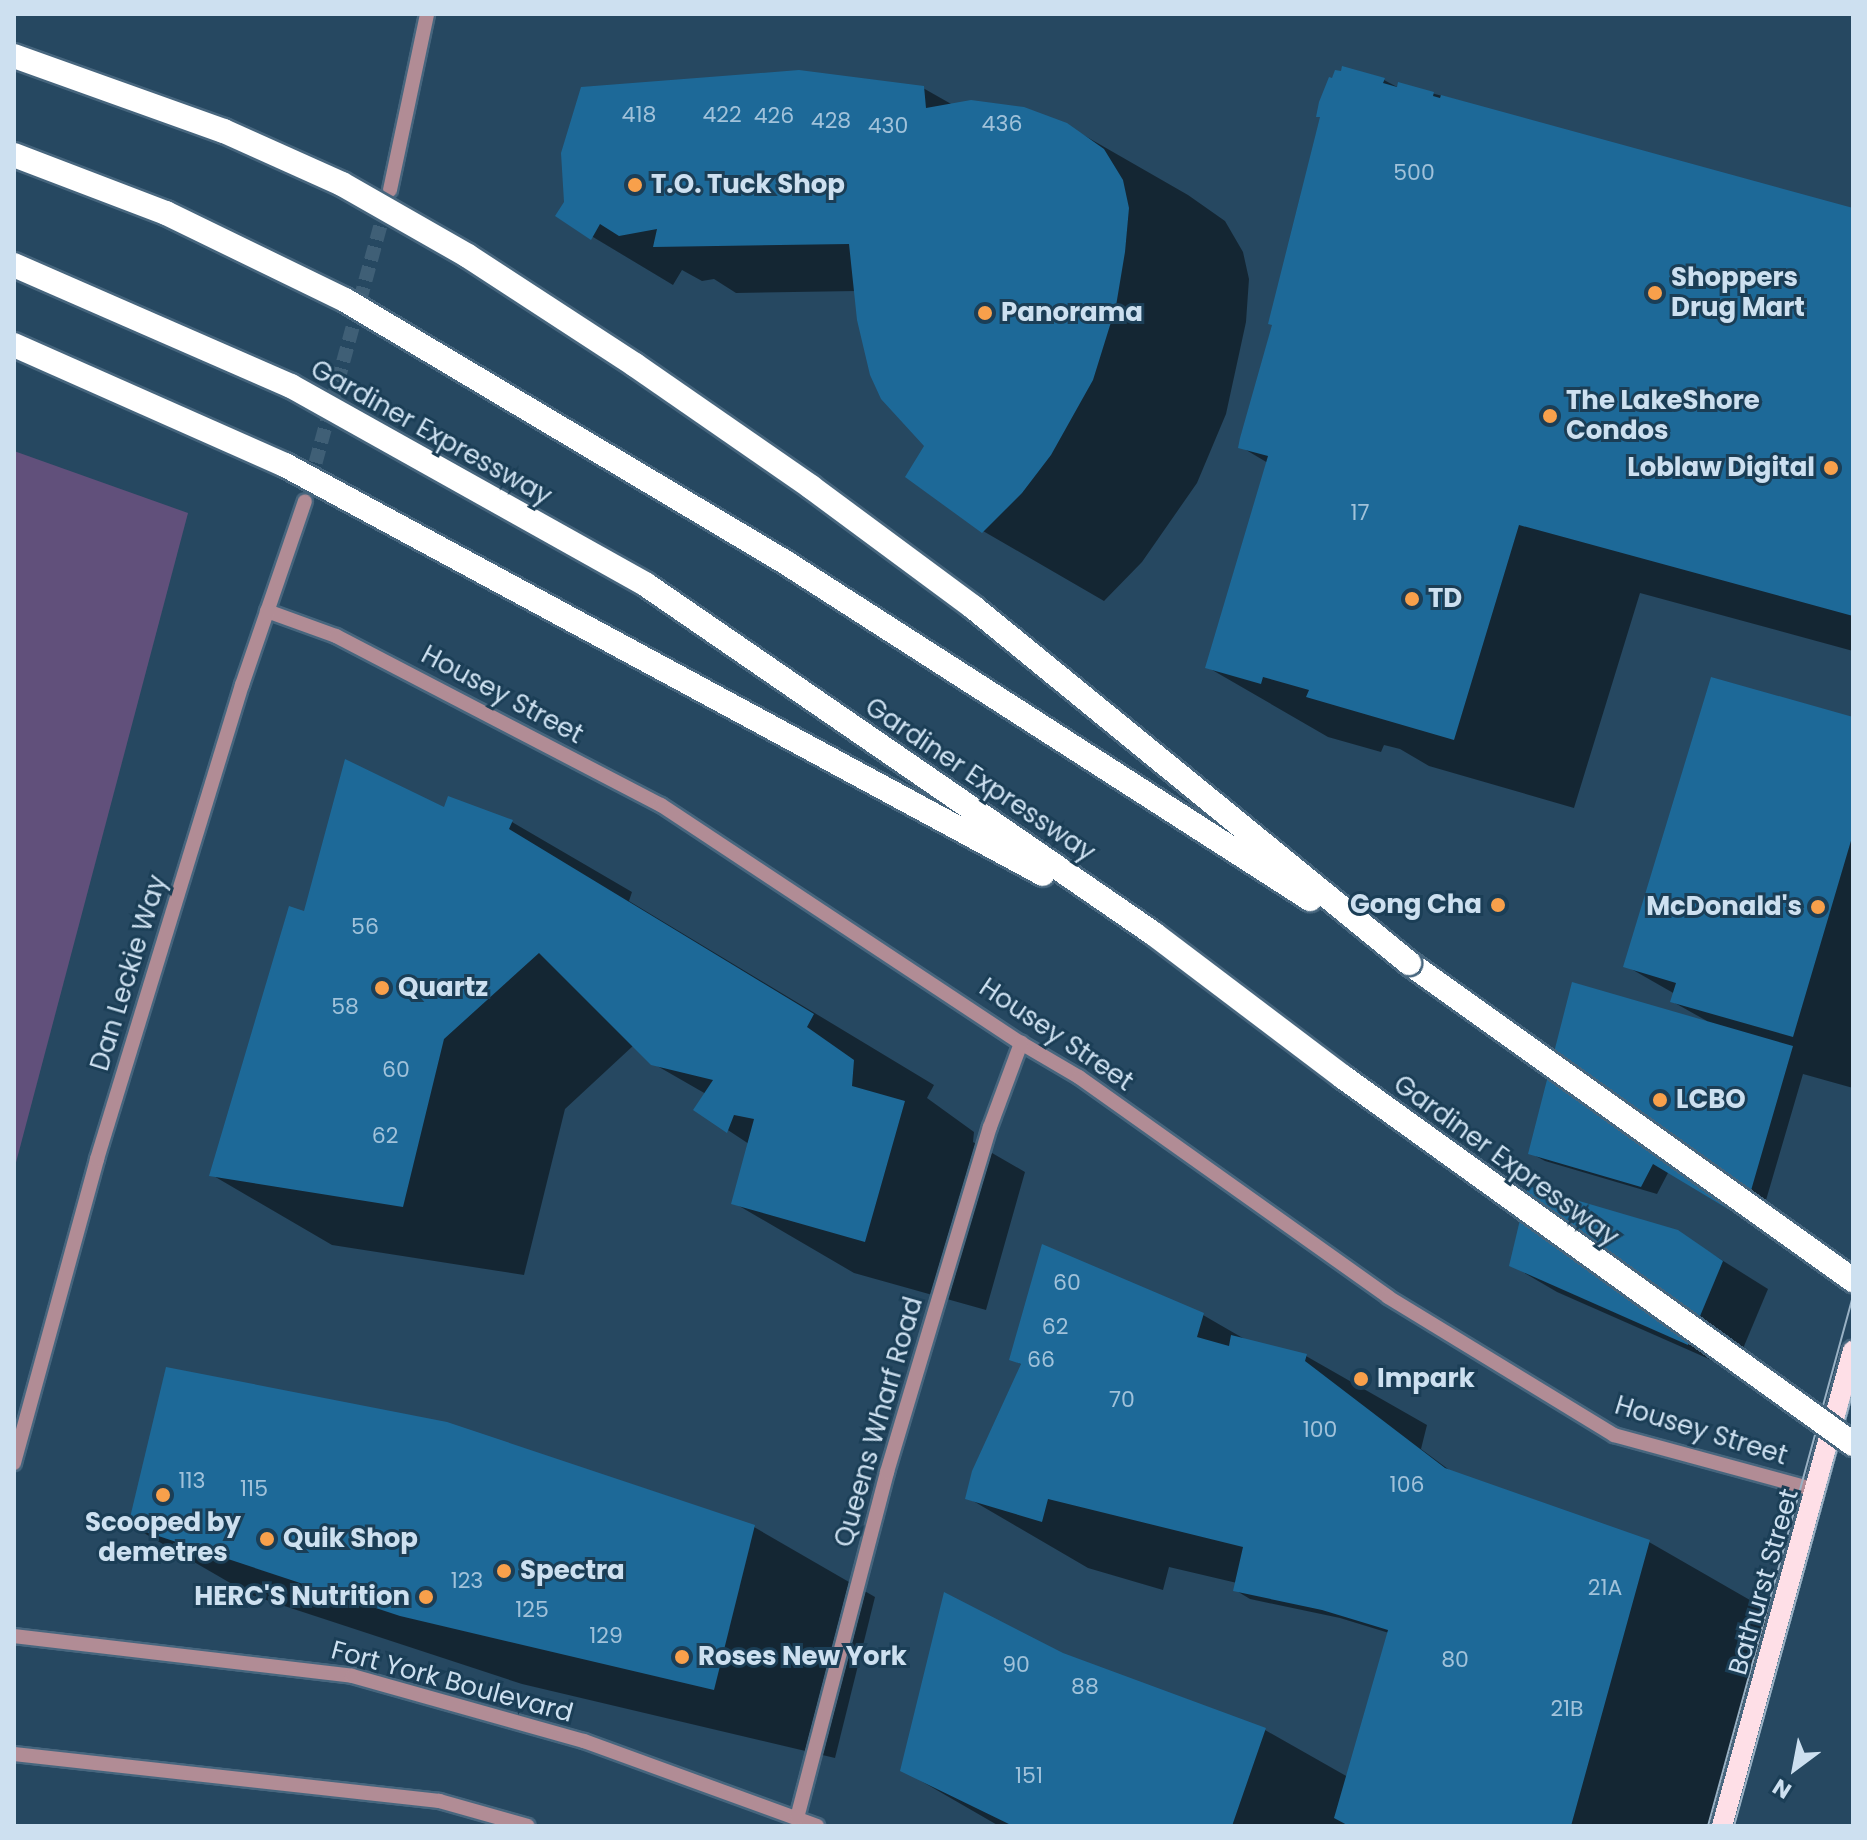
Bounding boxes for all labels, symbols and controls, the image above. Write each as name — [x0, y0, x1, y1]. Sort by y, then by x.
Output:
house number: 418 — [622, 102, 656, 128]
house number: 422 — [702, 102, 742, 128]
house number: 426 — [754, 103, 794, 129]
house number: 428 — [811, 108, 851, 134]
house number: 436 — [982, 111, 1022, 137]
house number: 430 — [868, 113, 908, 139]
house number: 500 — [1393, 160, 1435, 186]
place label: T.O. Tuck Shop — [651, 169, 845, 201]
marker: T.O. Tuck Shop — [626, 176, 644, 194]
place label: Shoppers Drug Mart — [1671, 262, 1805, 324]
marker: Shoppers Drug Mart — [1646, 284, 1664, 302]
place label: Panorama — [1001, 297, 1143, 329]
marker: Panorama — [976, 304, 994, 322]
street label: Gardiner Expressway — [305, 354, 557, 512]
place label: The LakeShore Condos — [1566, 385, 1760, 446]
marker: The LakeShore Condos — [1541, 407, 1559, 425]
place label: Loblaw Digital — [1627, 452, 1815, 484]
marker: Loblaw Digital — [1822, 459, 1840, 477]
house number: 17 — [1350, 500, 1370, 526]
place label: TD — [1428, 583, 1462, 615]
marker: TD — [1403, 590, 1421, 608]
street label: Housey Street — [416, 639, 588, 751]
street label: Gardiner Expressway — [859, 691, 1101, 869]
street label: Dan Leckie Way — [84, 871, 174, 1075]
place label: Gong Cha — [1350, 889, 1482, 921]
place label: McDonald's — [1646, 891, 1802, 923]
marker: Gong Cha — [1489, 896, 1507, 914]
marker: McDonald's — [1809, 898, 1827, 916]
house number: 56 — [351, 914, 379, 940]
place label: Quartz — [398, 972, 488, 1004]
street label: Housey Street — [973, 972, 1139, 1098]
marker: Quartz — [373, 979, 391, 997]
house number: 58 — [331, 994, 359, 1020]
house number: 60 — [382, 1057, 410, 1083]
street label: Gardiner Expressway — [1387, 1069, 1625, 1253]
place label: LCBO — [1676, 1084, 1746, 1116]
marker: LCBO — [1651, 1091, 1669, 1109]
house number: 62 — [372, 1123, 398, 1149]
house number: 60 — [1053, 1270, 1081, 1296]
street label: Queens Wharf Road — [828, 1293, 930, 1551]
house number: 62 — [1042, 1314, 1068, 1340]
house number: 66 — [1027, 1347, 1055, 1373]
place label: Impark — [1377, 1363, 1475, 1395]
marker: Impark — [1352, 1370, 1370, 1388]
house number: 70 — [1109, 1387, 1135, 1413]
street label: Housey Street — [1611, 1390, 1791, 1472]
house number: 100 — [1303, 1417, 1337, 1443]
house number: 113 — [178, 1468, 206, 1494]
house number: 106 — [1390, 1472, 1424, 1498]
house number: 115 — [240, 1476, 268, 1502]
street label: Bathurst Street — [1723, 1485, 1805, 1679]
marker: Scooped by demetres — [154, 1486, 172, 1504]
place label: Scooped by demetres — [85, 1507, 241, 1568]
place label: Quik Shop — [283, 1523, 418, 1555]
marker: Quik Shop — [258, 1530, 276, 1548]
place label: Spectra — [520, 1555, 625, 1587]
marker: Spectra — [495, 1562, 513, 1580]
house number: 123 — [451, 1568, 483, 1594]
house number: 21A — [1588, 1575, 1622, 1601]
place label: HERC'S Nutrition — [194, 1581, 410, 1613]
marker: HERC'S Nutrition — [417, 1588, 435, 1606]
house number: 125 — [515, 1597, 549, 1623]
house number: 129 — [589, 1623, 623, 1649]
street label: Fort York Boulevard — [328, 1635, 576, 1729]
place label: Roses New York — [698, 1641, 907, 1673]
house number: 80 — [1441, 1647, 1469, 1673]
marker: Roses New York — [673, 1648, 691, 1666]
house number: 90 — [1002, 1652, 1030, 1678]
house number: 88 — [1071, 1674, 1099, 1700]
house number: 21B — [1550, 1696, 1584, 1722]
north arrow — [1755, 1728, 1835, 1808]
house number: 151 — [1015, 1763, 1043, 1789]
text: N — [1767, 1771, 1797, 1806]

